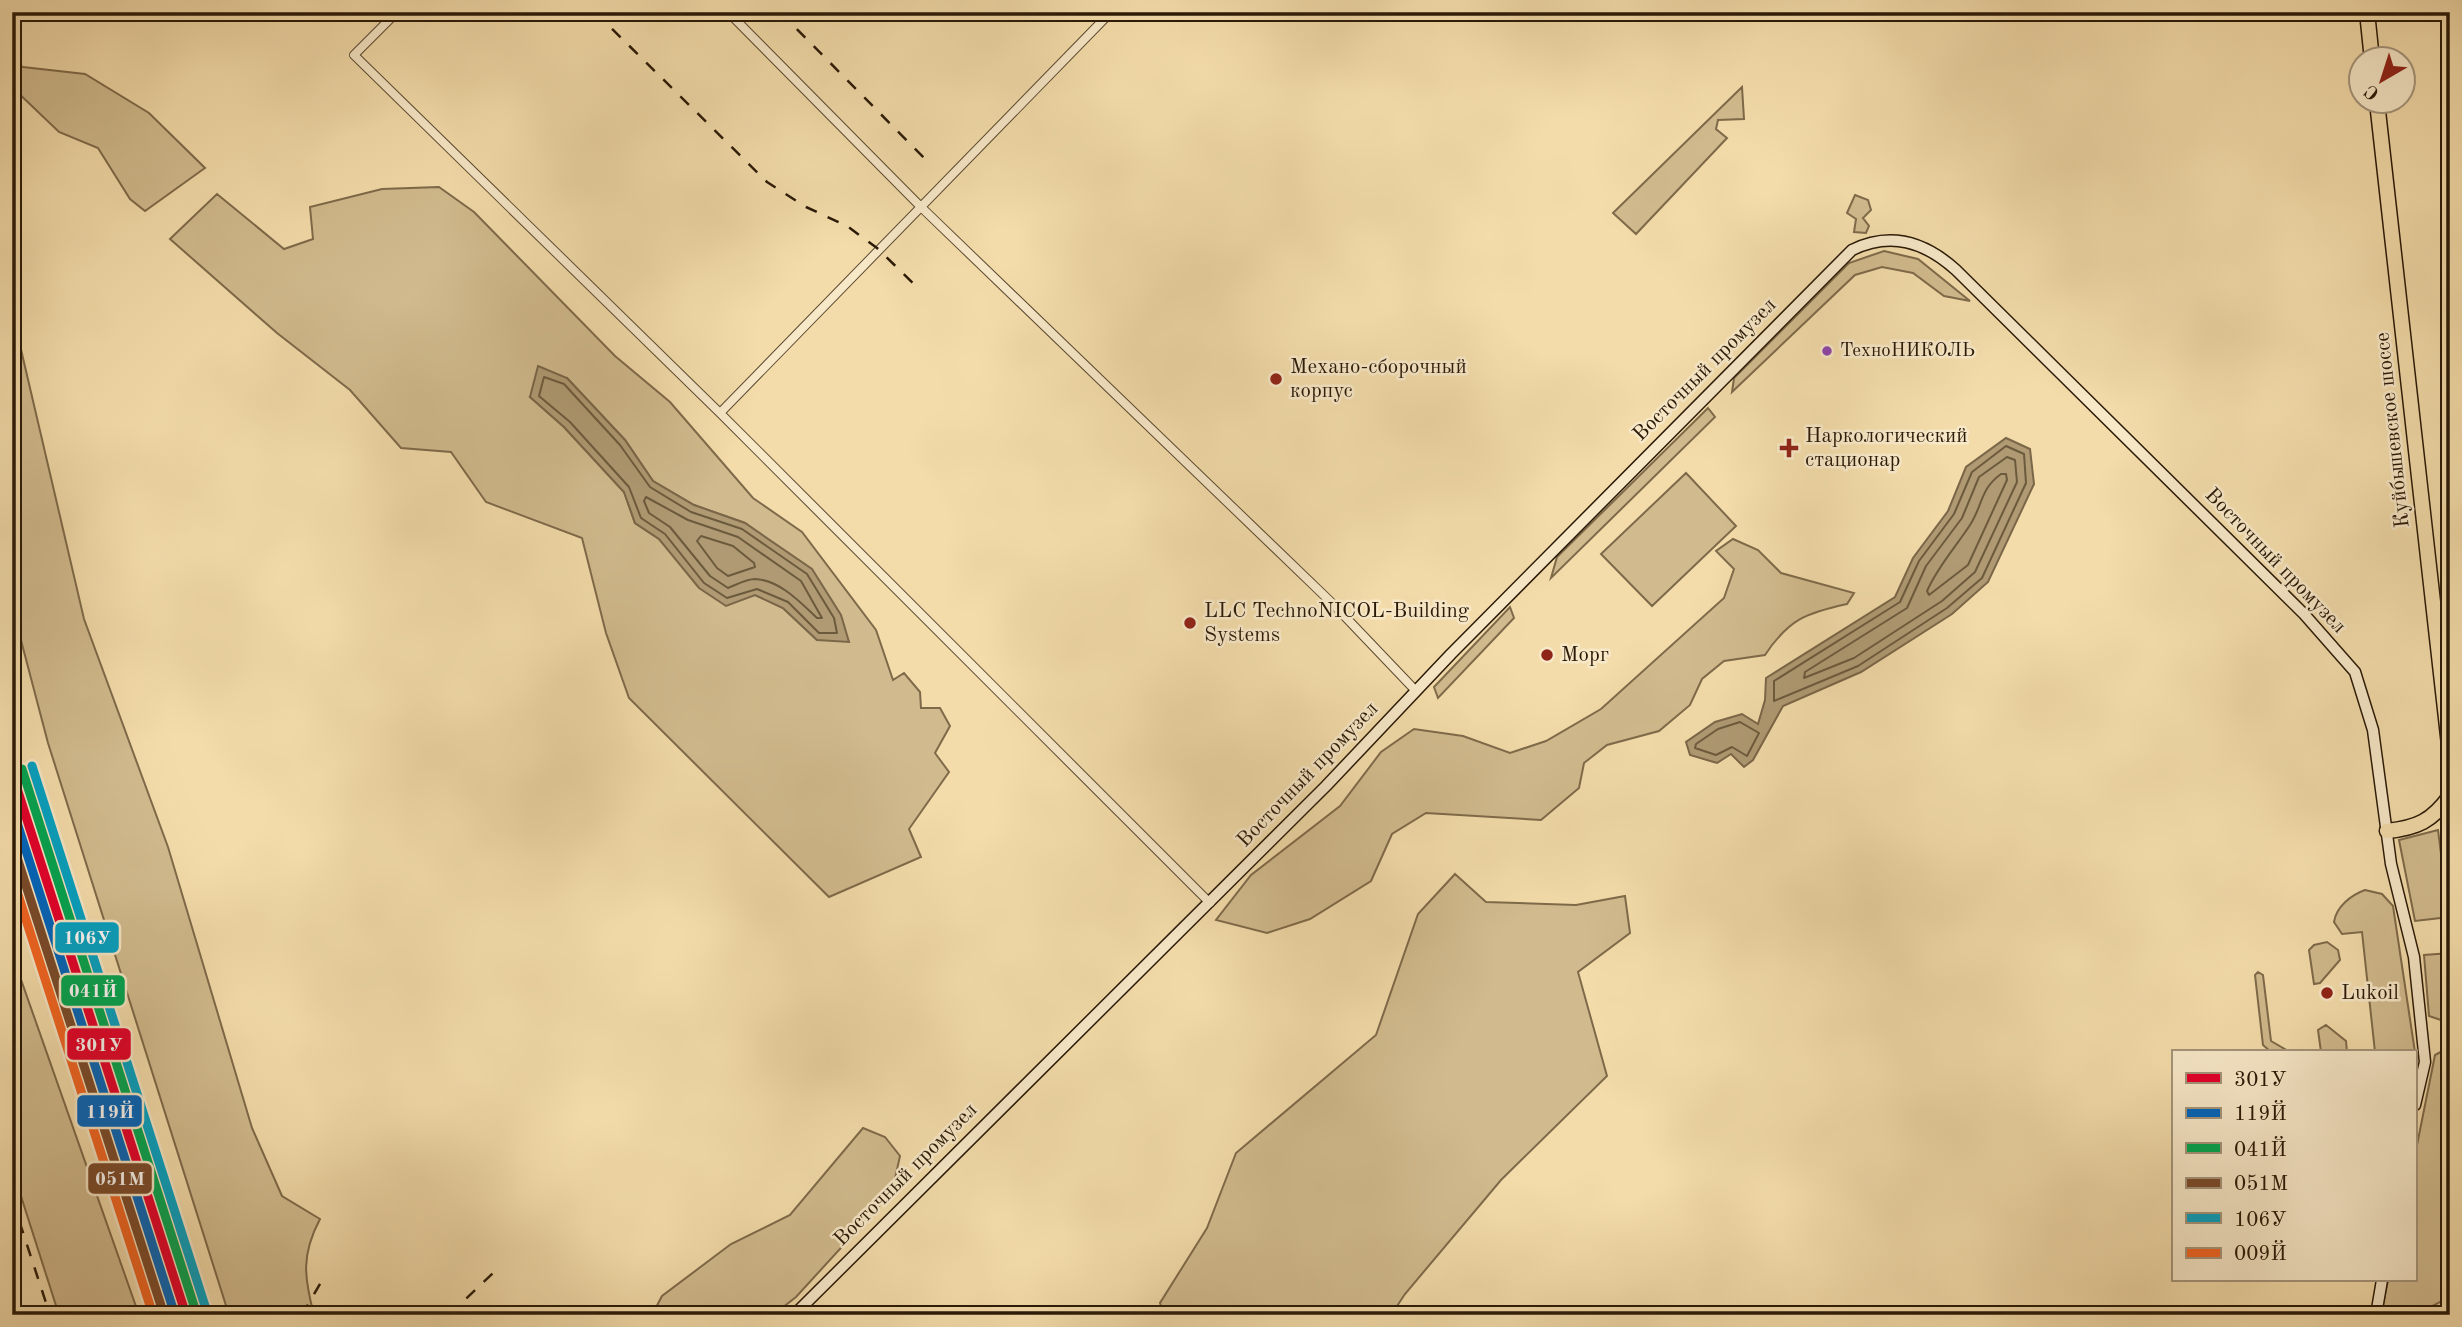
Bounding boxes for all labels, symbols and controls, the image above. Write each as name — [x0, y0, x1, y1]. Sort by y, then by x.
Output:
north arrow — [2346, 46, 2416, 116]
text: С — [2362, 80, 2384, 103]
street label: Восточный промузел — [1629, 294, 1781, 446]
street label: Куйбышевское шоссе — [2372, 331, 2414, 529]
place label: ТехноНИКОЛЬ — [1840, 342, 1975, 361]
marker: ТехноНИКОЛЬ — [1820, 344, 1834, 358]
place label: Механо-сборочный корпус — [1290, 357, 1467, 402]
marker: Механо-сборочный корпус — [1268, 371, 1284, 387]
place label: Наркологический стационар — [1805, 426, 1968, 471]
marker: Наркологический стационар — [1779, 438, 1799, 458]
street label: Восточный промузел — [2200, 484, 2350, 638]
place label: LLC TechnoNICOL-Building Systems — [1204, 601, 1470, 646]
marker: LLC TechnoNICOL-Building Systems — [1182, 615, 1198, 631]
place label: Морг — [1561, 645, 1609, 666]
marker: Морг — [1539, 647, 1555, 663]
street label: Восточный промузел — [1233, 698, 1383, 852]
line badge: 106У — [54, 921, 120, 954]
text: 106У — [63, 930, 111, 949]
line badge: 041Й — [60, 974, 126, 1007]
text: 041Й — [69, 979, 117, 1002]
place label: Lukoil — [2341, 983, 2399, 1004]
marker: Lukoil — [2319, 985, 2335, 1001]
line badge: 301У — [66, 1027, 132, 1061]
text: 301У — [75, 1037, 123, 1056]
legend — [2172, 1050, 2416, 1282]
text: 301У — [2234, 1070, 2287, 1091]
line badge: 119Й — [76, 1094, 143, 1128]
street label: Восточный промузел — [830, 1099, 982, 1251]
text: 119Й — [2234, 1099, 2287, 1125]
text: 119Й — [86, 1100, 134, 1123]
text: 041Й — [2234, 1135, 2287, 1161]
line badge: 051М — [87, 1162, 153, 1195]
text: 051М — [95, 1171, 145, 1190]
text: 051М — [2234, 1174, 2288, 1195]
text: 106У — [2234, 1210, 2287, 1231]
text: 009Й — [2234, 1239, 2287, 1265]

